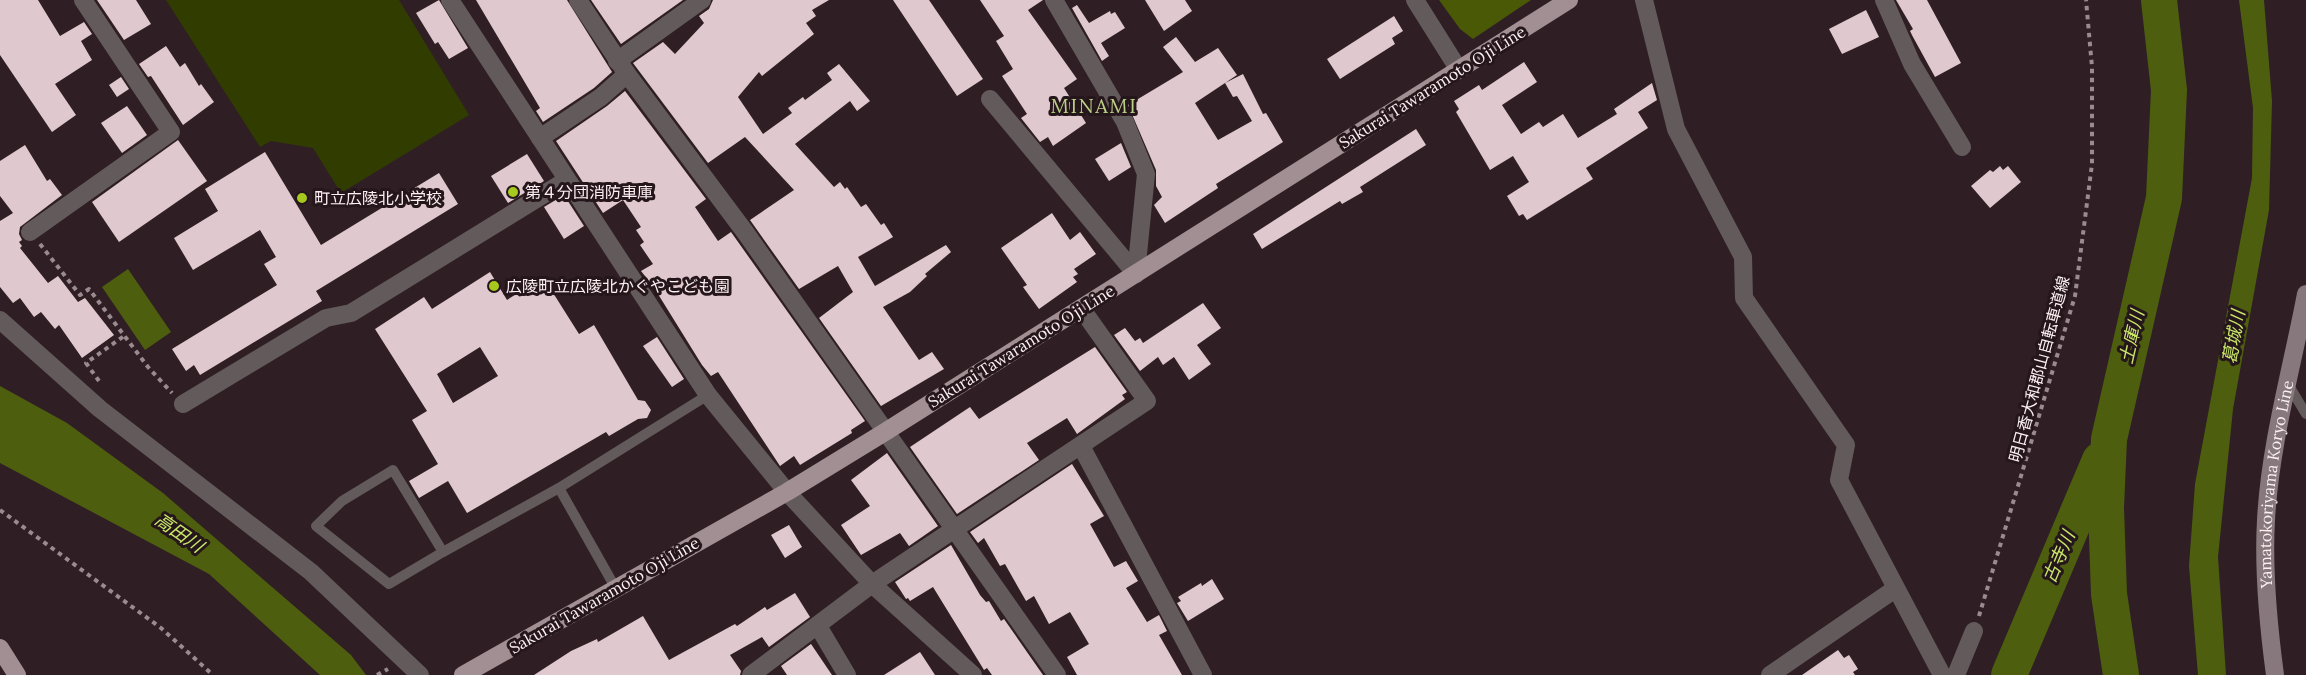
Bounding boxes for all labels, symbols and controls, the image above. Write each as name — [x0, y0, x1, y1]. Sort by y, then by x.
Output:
street label: Sakurai Tawaramoto Oji Line — [1335, 21, 1529, 153]
district label: MINAMI — [1051, 93, 1137, 118]
place label: 第４分団消防車庫 — [525, 182, 653, 202]
marker: 第４分団消防車庫 — [506, 185, 520, 199]
place label: 町立広陵北小学校 — [314, 188, 442, 208]
marker: 町立広陵北小学校 — [295, 191, 309, 205]
street label: 明日香大和郡山自転車道線 — [2004, 274, 2074, 464]
place label: 広陵町立広陵北かぐやこども園 — [506, 276, 730, 296]
marker: 広陵町立広陵北かぐやこども園 — [487, 279, 501, 293]
street label: Sakurai Tawaramoto Oji Line — [924, 280, 1118, 412]
water label: 土庫川 — [2114, 306, 2149, 366]
water label: 葛城川 — [2217, 306, 2250, 365]
street label: Yamatokoriyama Koryo Line — [2255, 378, 2298, 590]
water label: 高田川 — [151, 508, 210, 559]
water label: 古寺川 — [2037, 526, 2080, 586]
street label: Sakurai Tawaramoto Oji Line — [505, 532, 703, 658]

